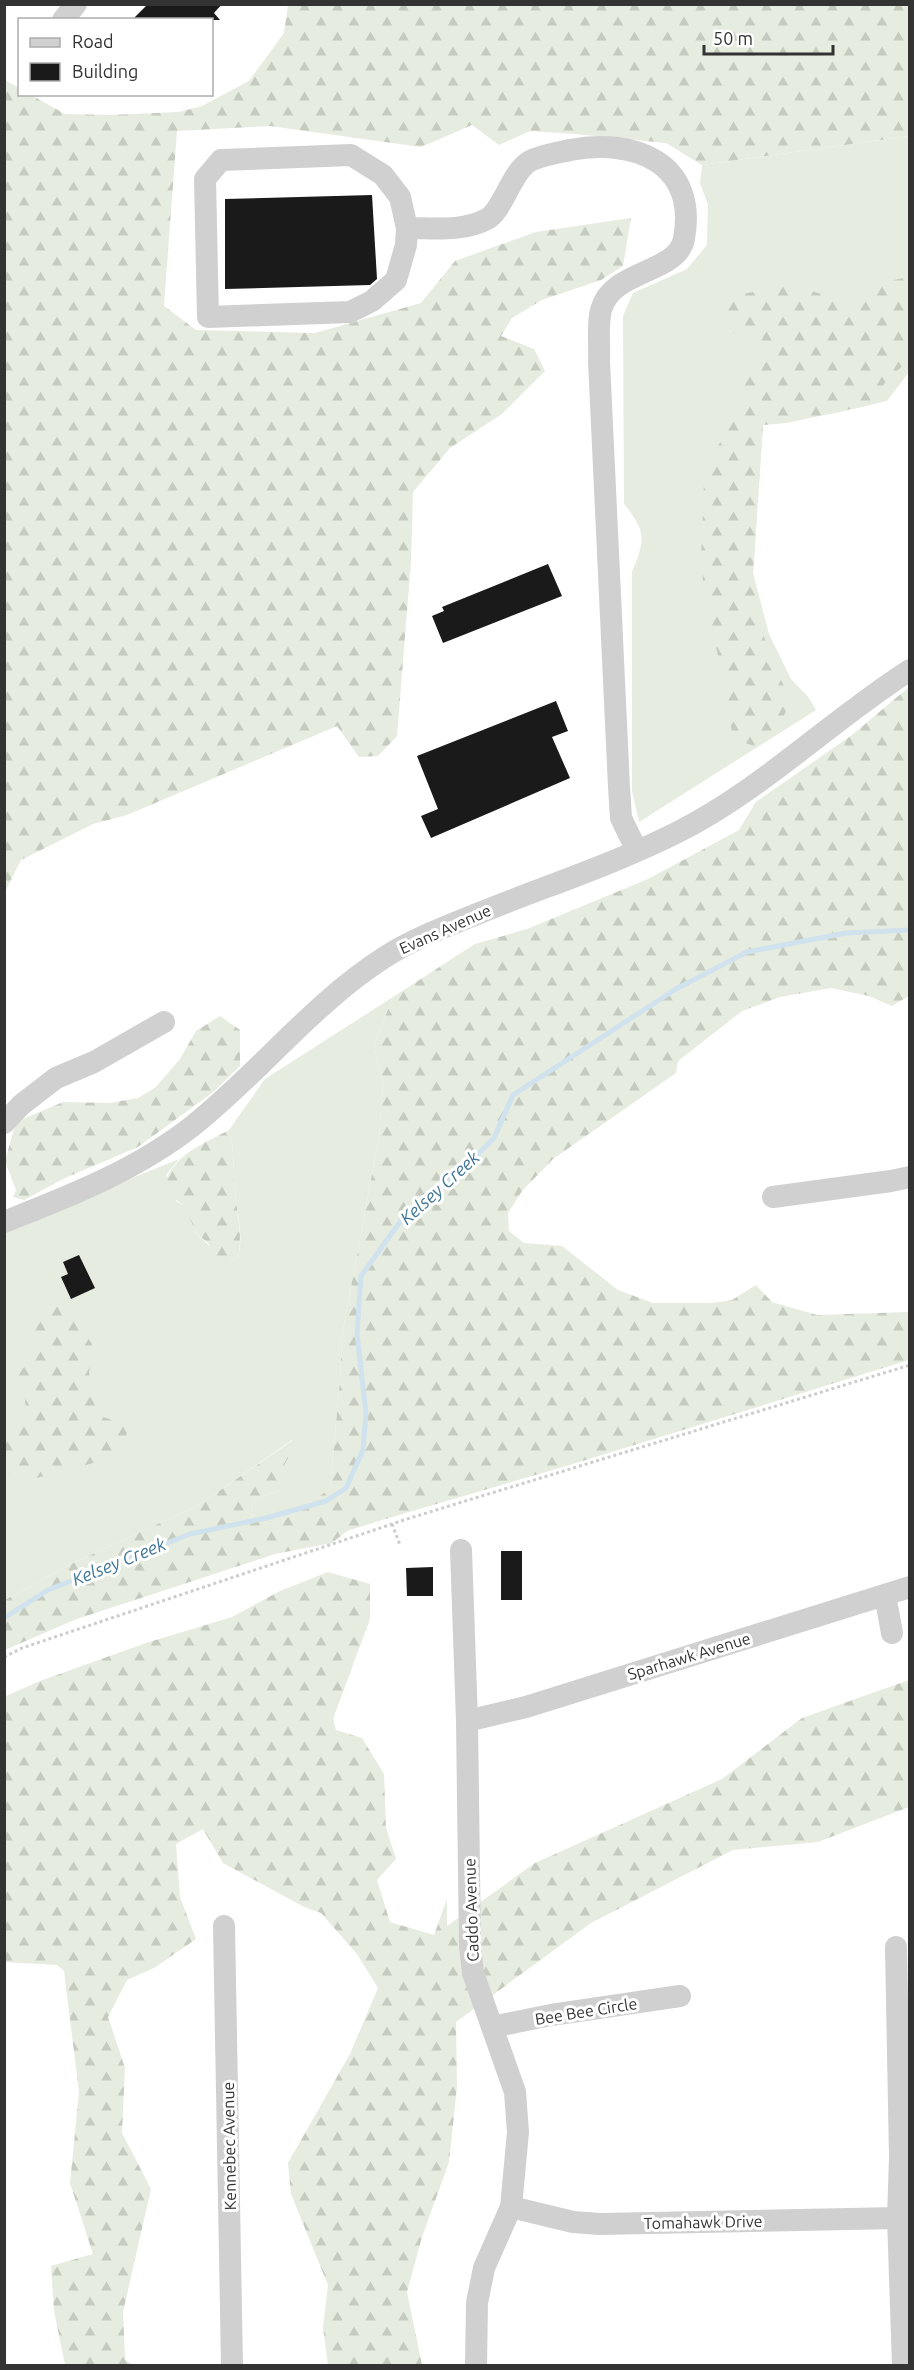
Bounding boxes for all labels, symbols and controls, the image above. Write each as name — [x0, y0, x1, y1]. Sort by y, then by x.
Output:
legend — [18, 18, 213, 96]
scale bar — [704, 18, 833, 56]
text: 50 m — [713, 28, 753, 48]
text: Road — [72, 31, 114, 51]
text: Building — [72, 61, 138, 81]
street label: Evans Avenue — [396, 901, 494, 957]
water label: Kelsey Creek — [396, 1146, 483, 1228]
water label: Kelsey Creek — [69, 1533, 169, 1589]
street label: Sparhawk Avenue — [625, 1629, 753, 1683]
street label: Caddo Avenue — [460, 1858, 482, 1962]
street label: Bee Bee Circle — [534, 1994, 638, 2028]
street label: Kennebec Avenue — [219, 2082, 239, 2210]
street label: Tomahawk Drive — [643, 2212, 763, 2232]

